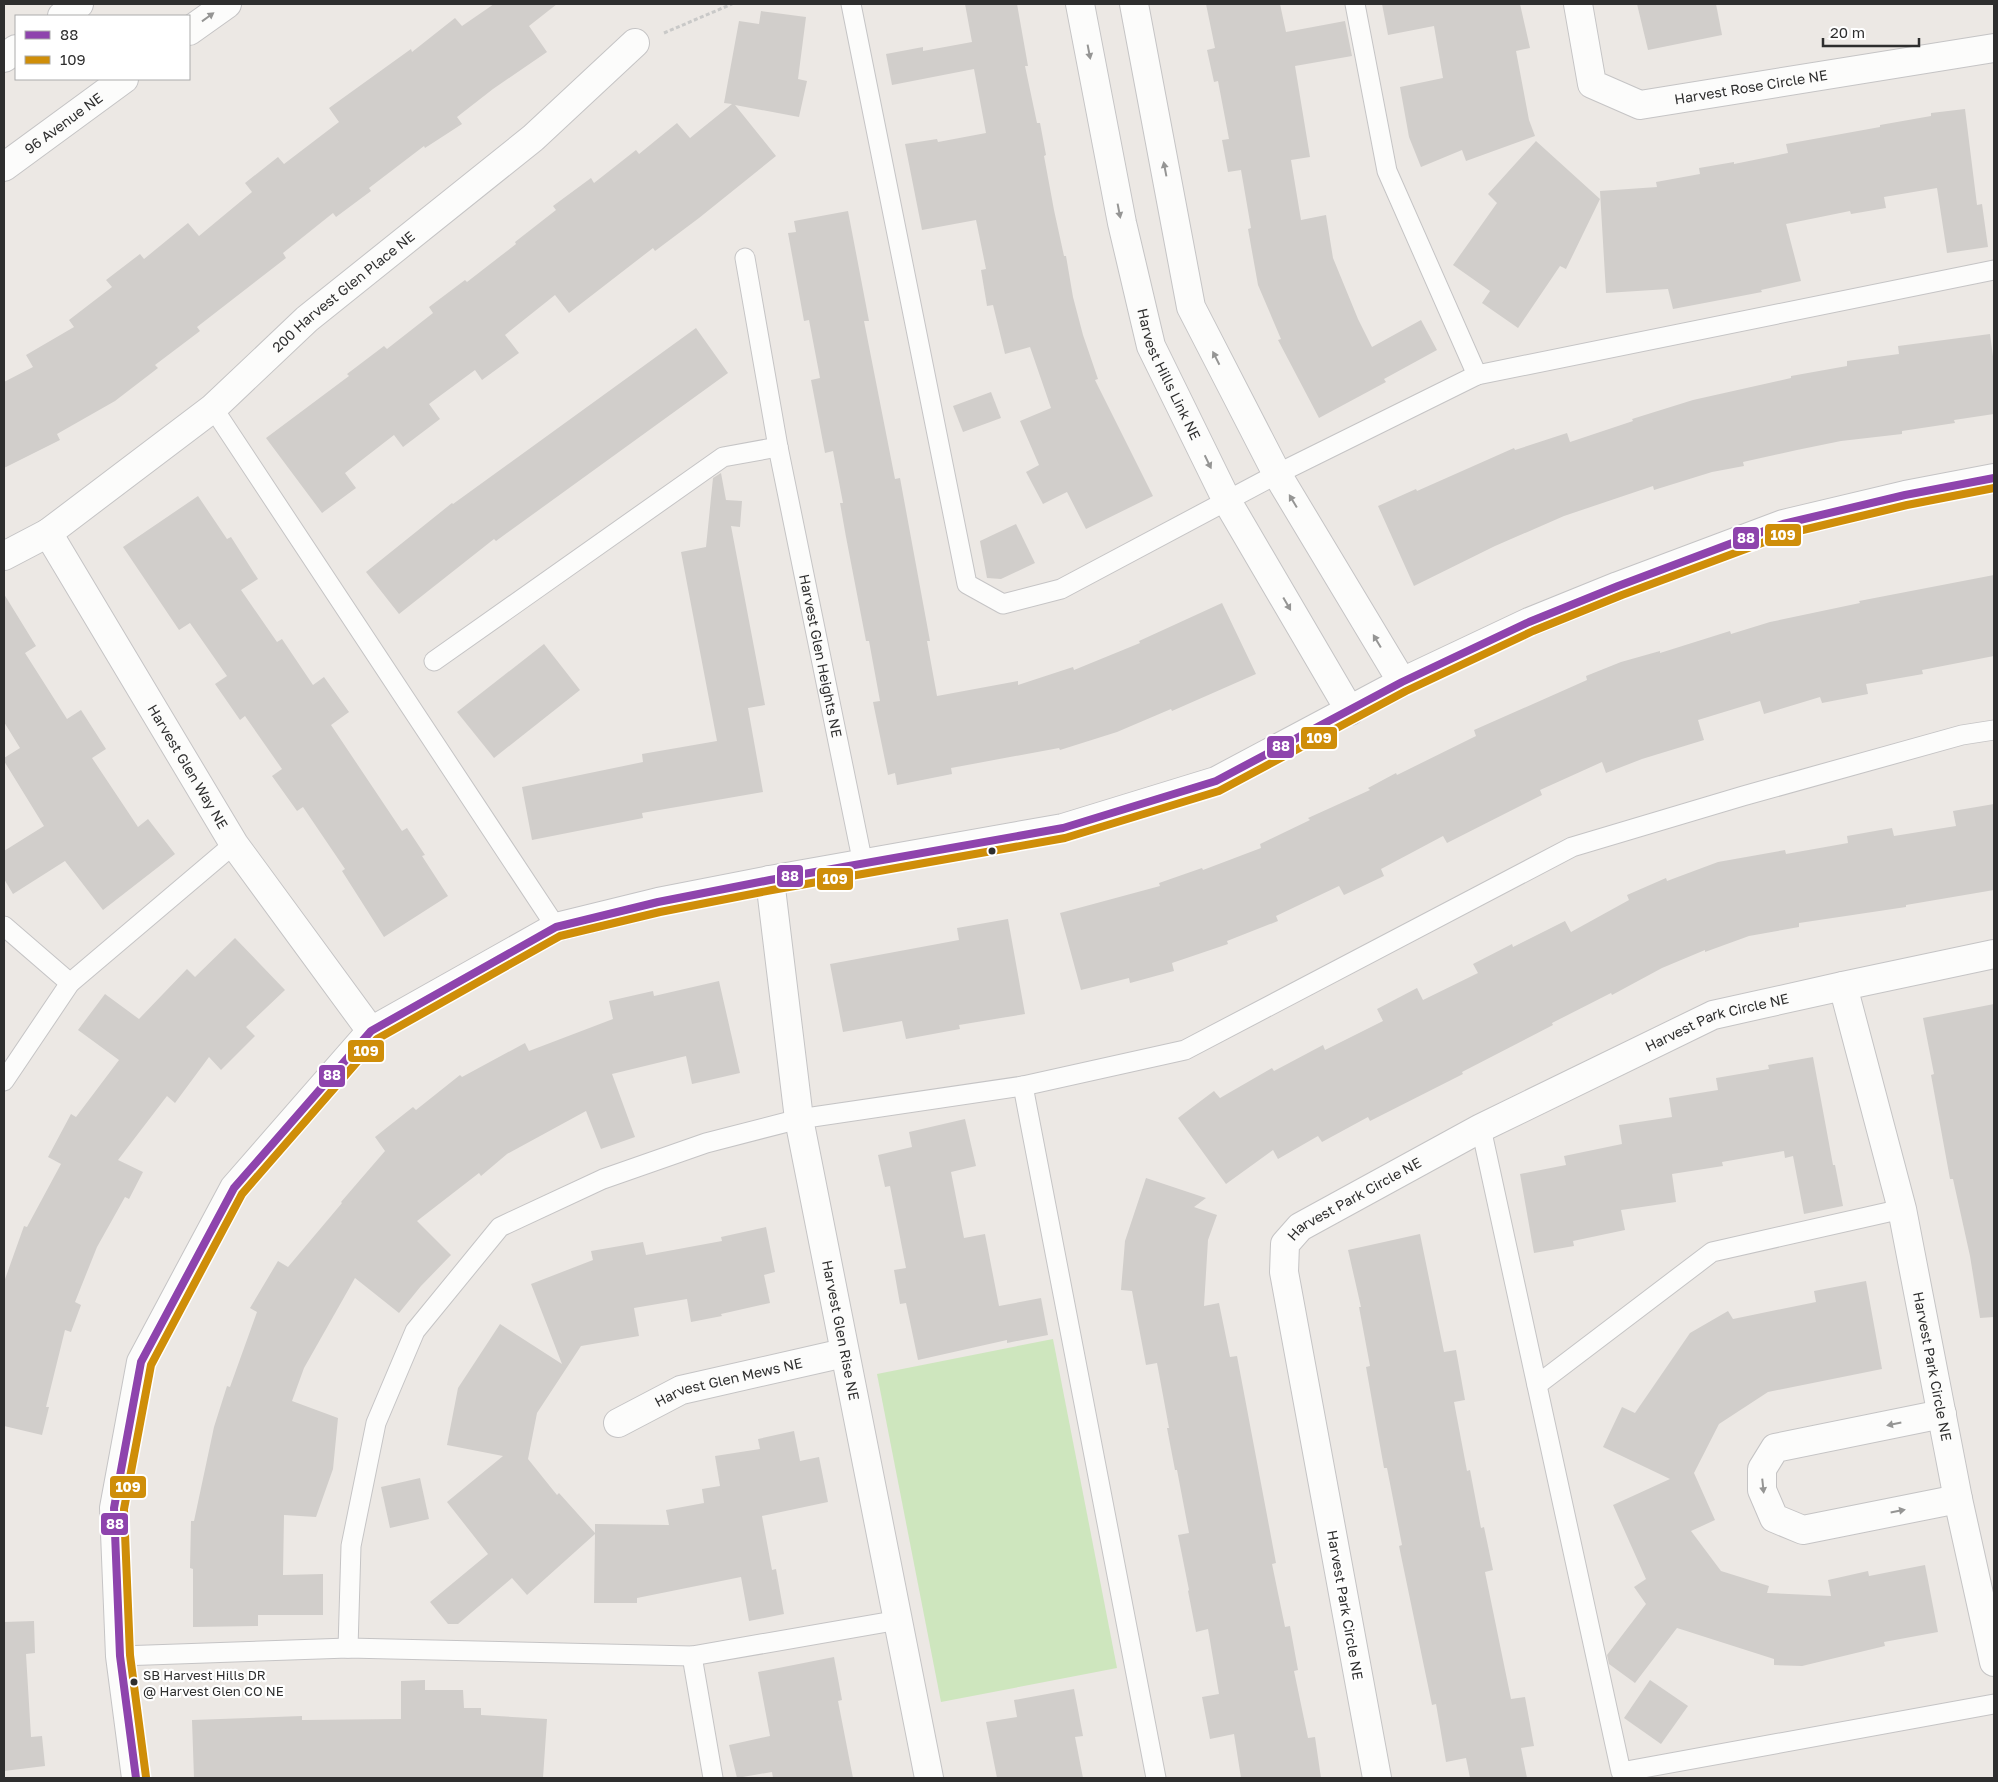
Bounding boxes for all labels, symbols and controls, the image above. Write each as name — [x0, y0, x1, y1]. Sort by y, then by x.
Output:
one-way arrow — [201, 12, 215, 22]
legend — [15, 15, 190, 80]
scale bar — [1823, 15, 1919, 47]
text: 20 m — [1830, 23, 1865, 41]
text: 88 — [60, 25, 78, 43]
one-way arrow — [1085, 44, 1093, 59]
text: 109 — [60, 50, 86, 68]
street label: Harvest Rose Circle NE — [1673, 66, 1829, 107]
street label: 96 Avenue NE — [21, 89, 106, 157]
one-way arrow — [1161, 161, 1169, 177]
one-way arrow — [1116, 204, 1124, 220]
street label: 200 Harvest Glen Place NE — [268, 227, 418, 355]
street label: Harvest Hills Link NE — [1134, 307, 1205, 443]
one-way arrow — [1212, 351, 1220, 366]
one-way arrow — [1204, 455, 1212, 469]
one-way arrow — [1289, 495, 1298, 508]
line badge: 109 — [1764, 523, 1802, 547]
line badge: 88 — [1732, 526, 1760, 550]
text: 109 — [1770, 526, 1796, 543]
text: 88 — [1737, 529, 1755, 546]
street label: Harvest Glen Heights NE — [796, 572, 846, 739]
one-way arrow — [1283, 597, 1292, 610]
one-way arrow — [1373, 634, 1382, 647]
street label: Harvest Glen Way NE — [144, 701, 232, 832]
line badge: 109 — [1300, 726, 1338, 750]
text: 109 — [1306, 729, 1332, 746]
line badge: 88 — [1266, 735, 1295, 759]
text: 88 — [1272, 737, 1290, 754]
unlabelled marker — [987, 846, 997, 856]
line badge: 88 — [776, 864, 804, 888]
text: 88 — [781, 867, 799, 884]
line badge: 109 — [816, 867, 854, 891]
text: 109 — [822, 870, 848, 887]
street label: Harvest Park Circle NE — [1642, 989, 1790, 1055]
line badge: 109 — [347, 1039, 385, 1063]
text: 109 — [353, 1042, 379, 1059]
line badge: 88 — [318, 1064, 346, 1088]
text: 88 — [323, 1066, 341, 1083]
street label: Harvest Park Circle NE — [1283, 1153, 1424, 1244]
street label: Harvest Glen Rise NE — [819, 1258, 863, 1402]
street label: Harvest Park Circle NE — [1910, 1290, 1956, 1443]
street label: Harvest Glen Mews NE — [652, 1354, 804, 1410]
one-way arrow — [1886, 1420, 1901, 1428]
line badge: 109 — [109, 1475, 147, 1499]
text: 109 — [115, 1478, 141, 1495]
one-way arrow — [1759, 1478, 1767, 1494]
one-way arrow — [1890, 1507, 1906, 1515]
line badge: 88 — [100, 1512, 129, 1536]
text: 88 — [106, 1515, 124, 1532]
street label: Harvest Park Circle NE — [1324, 1529, 1367, 1681]
place label: SB Harvest Hills DR @ Harvest Glen CO NE — [143, 1667, 284, 1699]
marker: SB Harvest Hills DR @ Harvest Glen CO NE — [129, 1677, 139, 1687]

